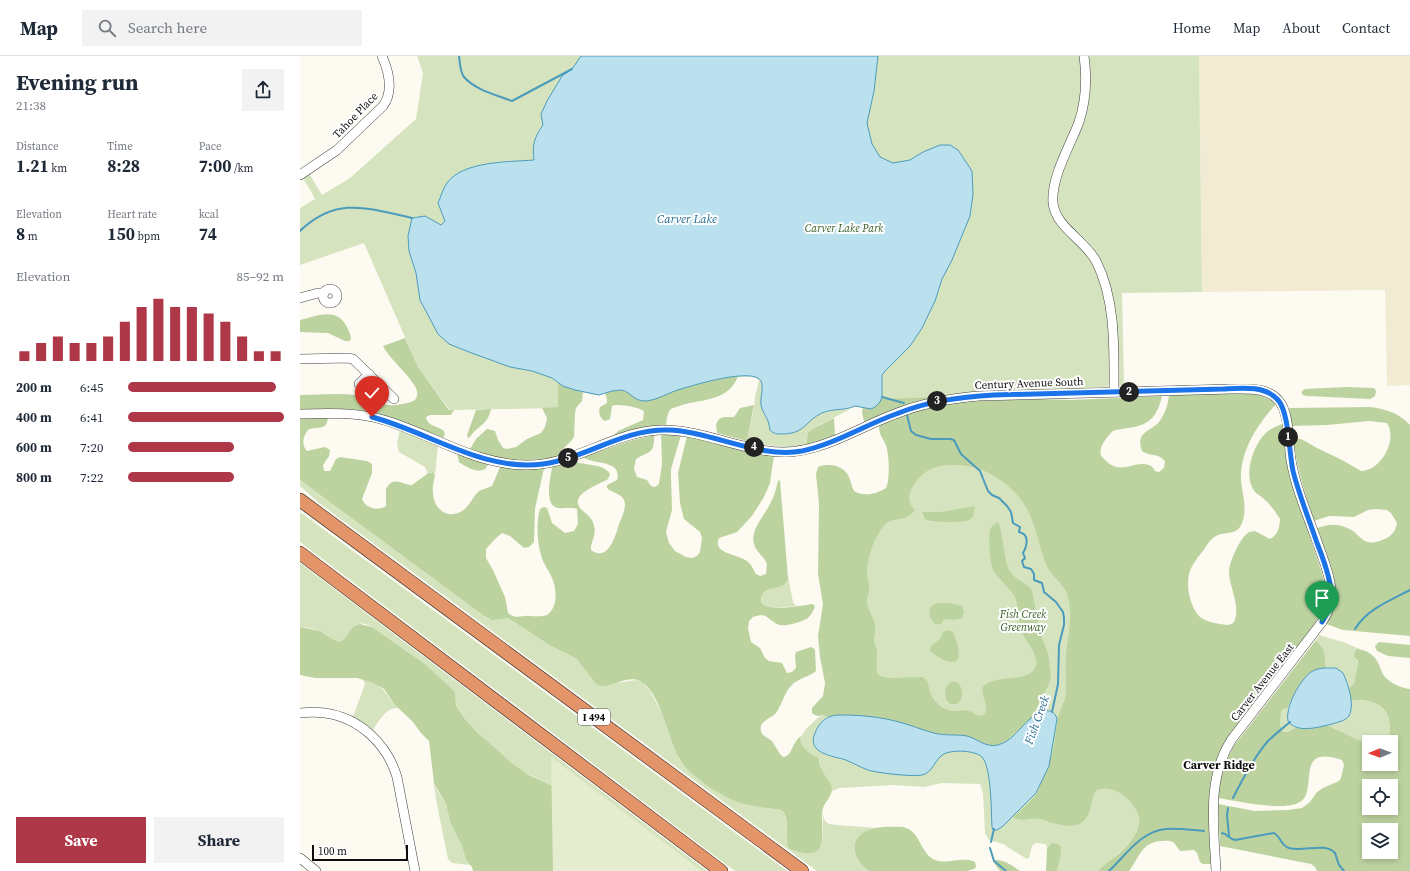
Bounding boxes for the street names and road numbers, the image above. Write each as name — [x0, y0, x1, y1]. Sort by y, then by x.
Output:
street label: Tahoe Place — [330, 89, 381, 142]
street label: Century Avenue South — [974, 374, 1084, 393]
street label: Carver Avenue East — [1227, 640, 1298, 724]
road number: I 494 — [578, 709, 610, 725]

